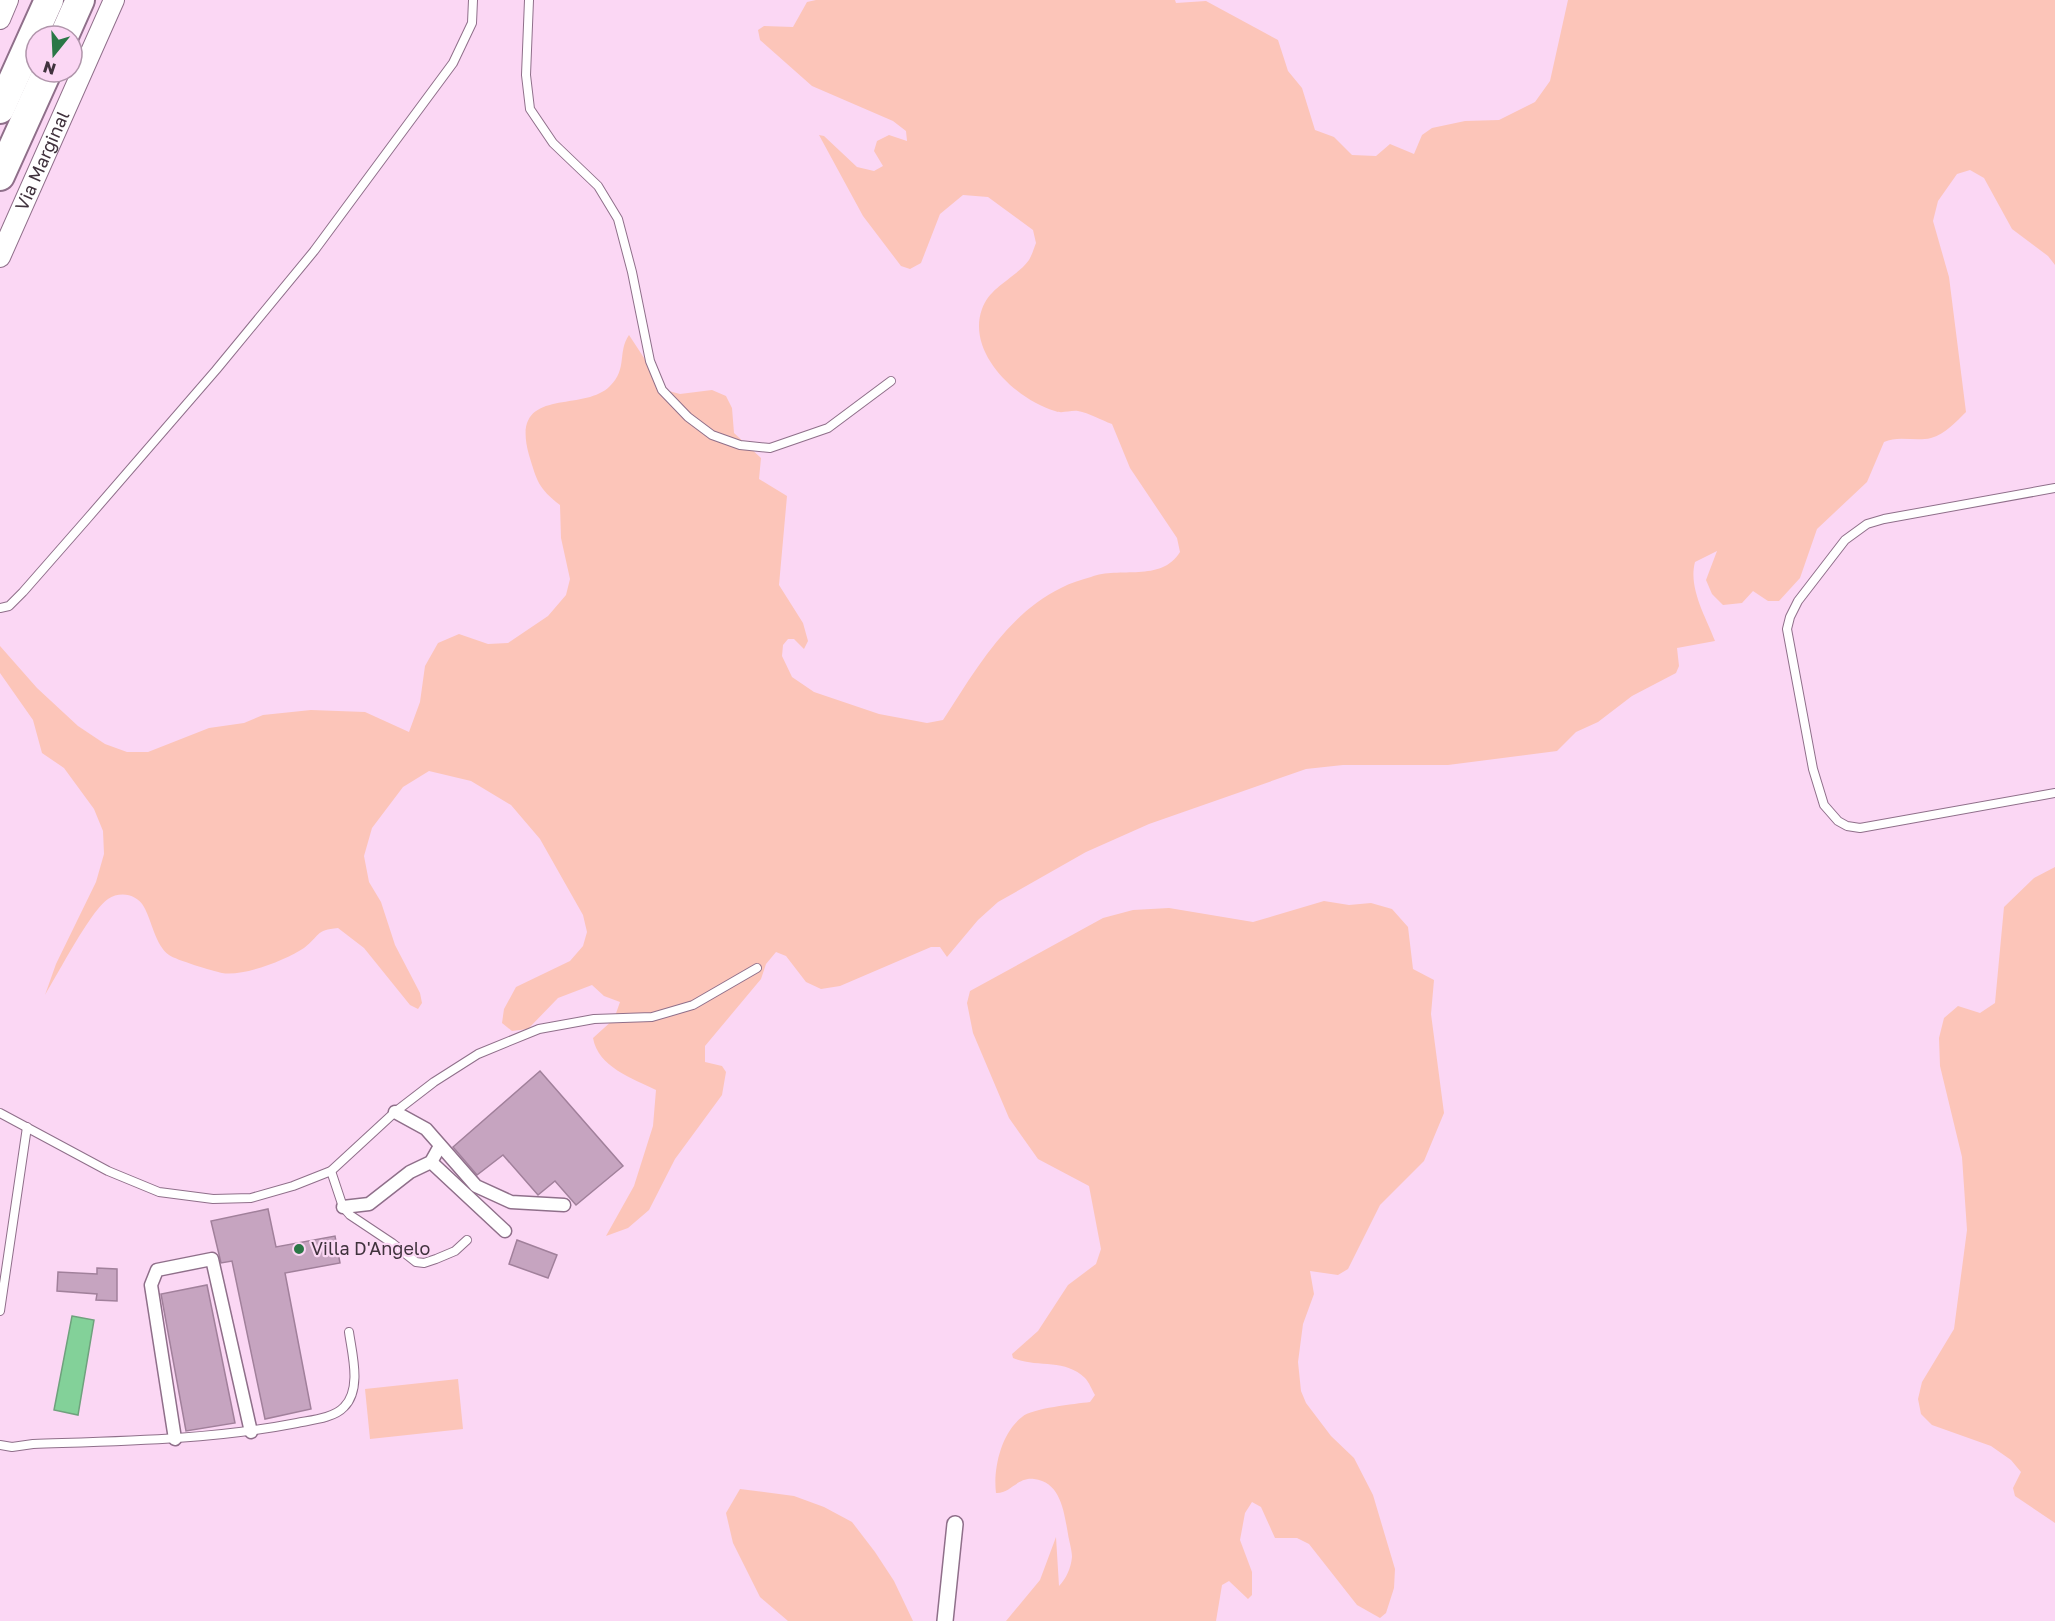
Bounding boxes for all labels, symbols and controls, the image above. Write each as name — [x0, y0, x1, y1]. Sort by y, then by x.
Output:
north arrow — [24, 24, 84, 84]
text: N — [40, 57, 58, 80]
street label: Via Marginal — [10, 107, 74, 214]
place label: Villa D'Angelo — [311, 1237, 430, 1259]
marker: Villa D'Angelo — [292, 1242, 306, 1256]

